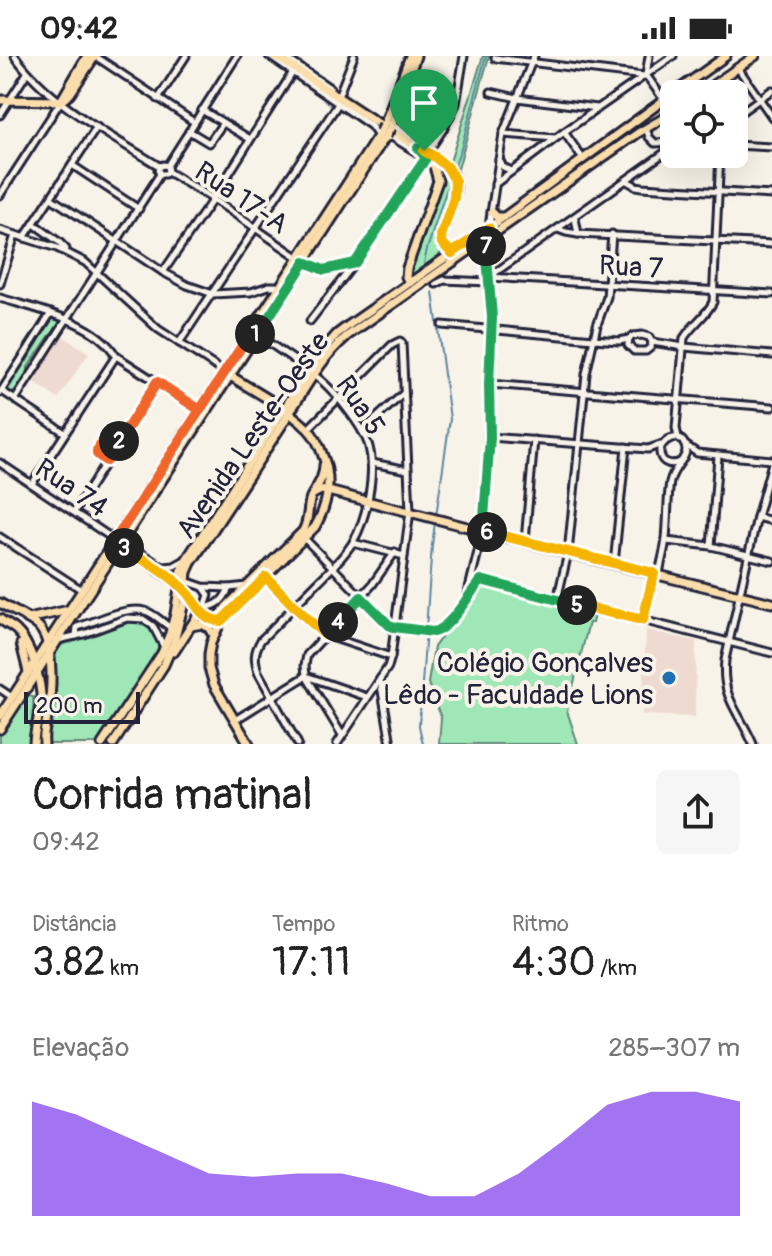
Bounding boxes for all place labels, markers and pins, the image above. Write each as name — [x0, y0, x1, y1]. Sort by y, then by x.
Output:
pin — [390, 69, 458, 151]
pin: 7 — [466, 226, 506, 266]
pin: 1 — [235, 314, 275, 354]
pin: 2 — [99, 421, 139, 461]
pin: 6 — [467, 512, 507, 552]
pin: 3 — [104, 528, 144, 568]
pin: 5 — [557, 585, 597, 625]
pin: 4 — [318, 602, 358, 642]
place label: Colégio Gonçalves Lêdo - Faculdade Lions — [383, 646, 653, 713]
marker: Colégio Gonçalves Lêdo - Faculdade Lions — [660, 669, 678, 687]

